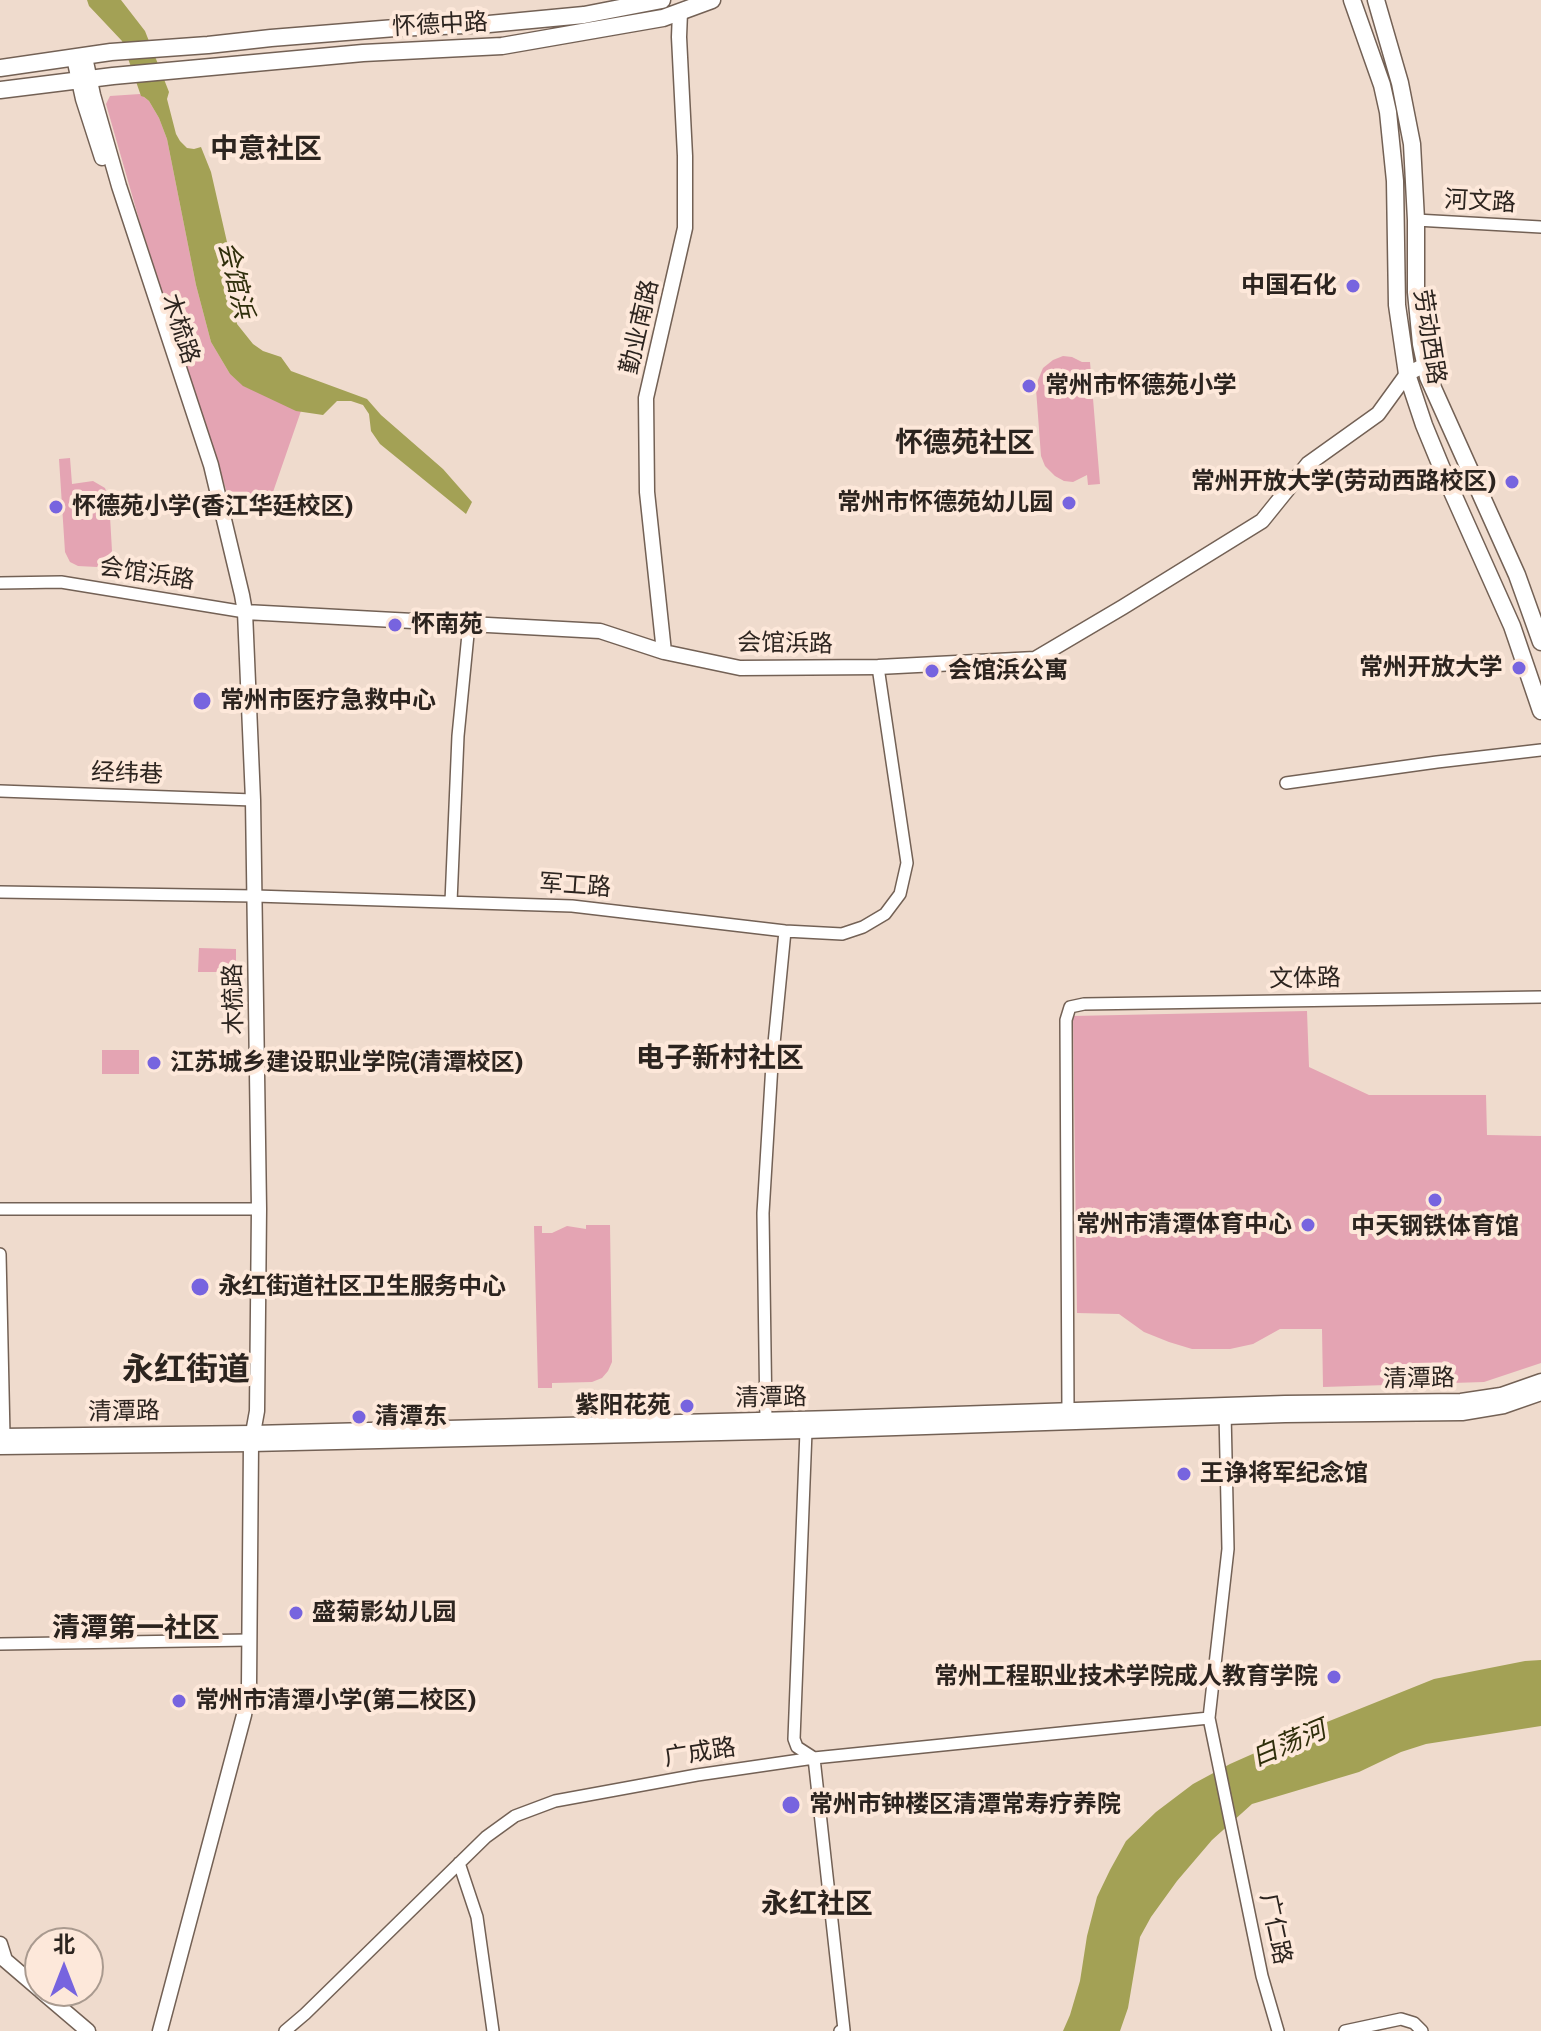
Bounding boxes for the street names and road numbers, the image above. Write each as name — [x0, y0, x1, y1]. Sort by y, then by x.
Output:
street label: 怀德中路 — [391, 8, 489, 42]
street label: 河文路 — [1443, 186, 1517, 218]
street label: 勤业南路 — [615, 277, 665, 377]
street label: 劳动西路 — [1407, 287, 1451, 387]
street label: 木梳路 — [155, 290, 205, 368]
street label: 会馆浜路 — [97, 552, 197, 596]
street label: 会馆浜路 — [737, 629, 833, 659]
street label: 经纬巷 — [91, 758, 163, 790]
street label: 军工路 — [538, 869, 612, 903]
street label: 木梳路 — [219, 963, 249, 1035]
street label: 文体路 — [1269, 964, 1341, 994]
street label: 清潭路 — [1383, 1364, 1455, 1394]
street label: 清潭路 — [735, 1383, 807, 1413]
street label: 清潭路 — [88, 1397, 160, 1427]
street label: 广成路 — [662, 1733, 738, 1773]
street label: 广仁路 — [1253, 1891, 1297, 1967]

